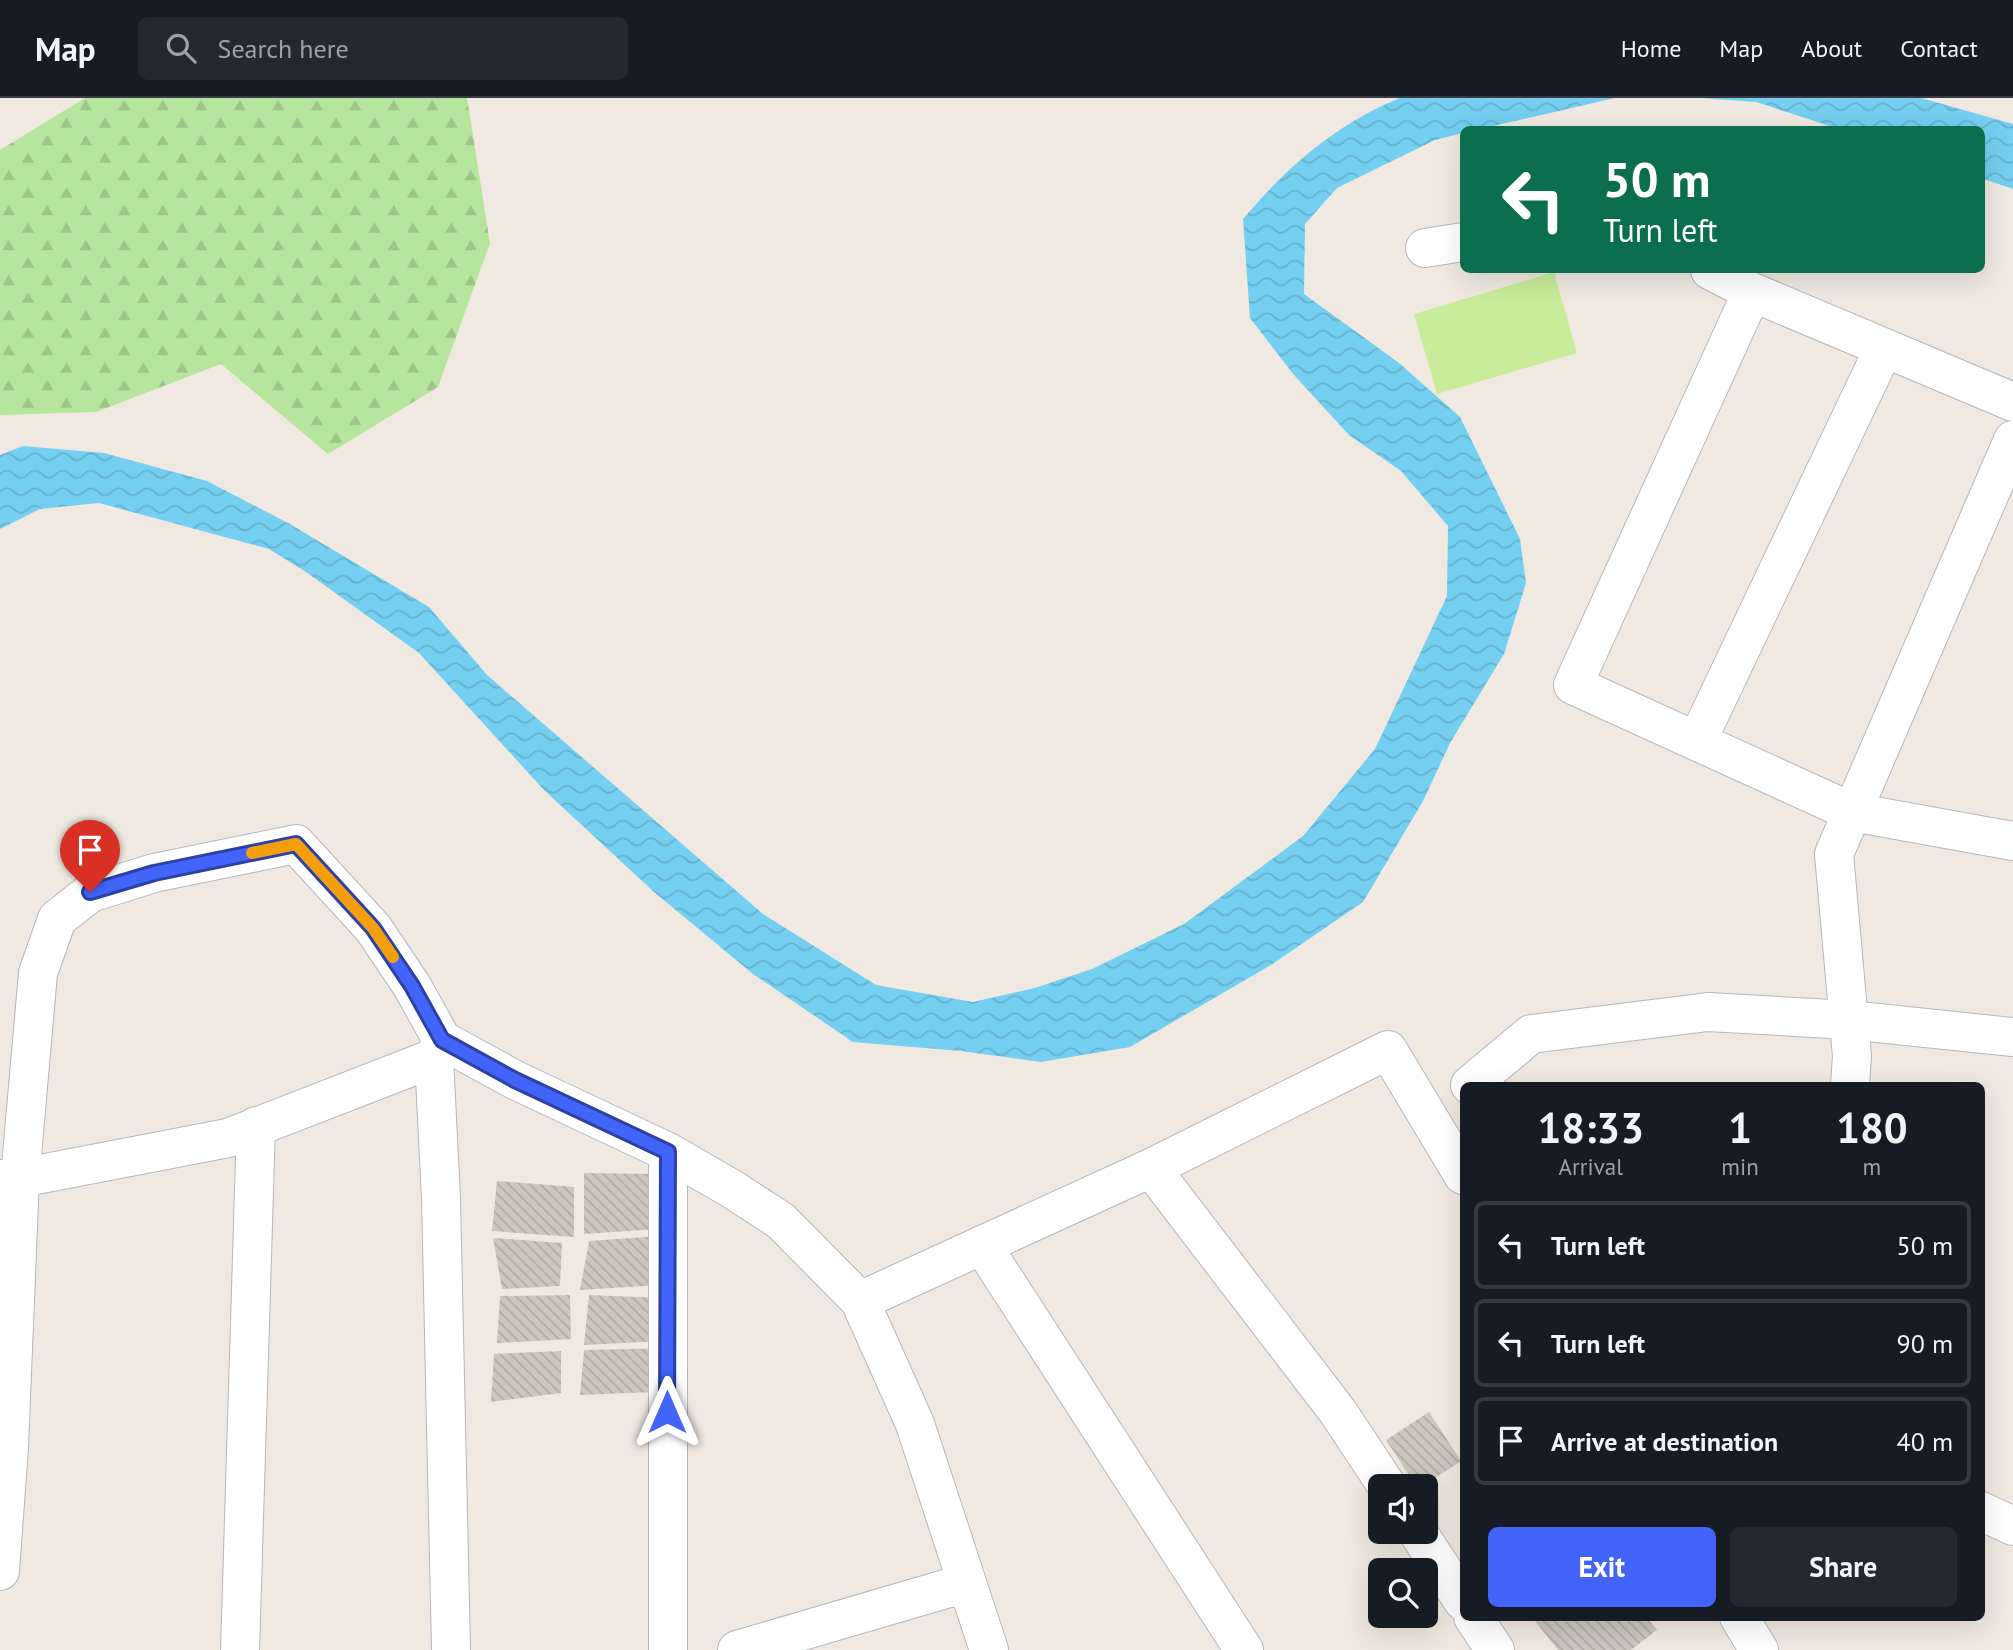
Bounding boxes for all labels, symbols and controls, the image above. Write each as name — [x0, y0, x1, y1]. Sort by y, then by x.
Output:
search box — [138, 17, 628, 80]
text: Map — [35, 27, 96, 70]
icon: search — [162, 29, 200, 67]
text: Search here — [218, 32, 349, 65]
text: Home — [1621, 33, 1681, 64]
text: Map — [1719, 33, 1763, 64]
text: About — [1801, 33, 1862, 64]
text: Contact — [1900, 33, 1978, 64]
text: 50 m — [1603, 147, 1710, 211]
icon: left — [1488, 154, 1579, 245]
text: Turn left — [1603, 209, 1718, 251]
pin — [60, 820, 120, 892]
icon: arrive — [71, 831, 109, 869]
text: 18:33 — [1537, 1100, 1644, 1155]
text: 1 — [1728, 1100, 1752, 1155]
text: 180 — [1836, 1100, 1908, 1155]
text: Arrival — [1558, 1152, 1623, 1181]
text: min — [1721, 1152, 1759, 1181]
text: m — [1863, 1152, 1881, 1181]
icon: left — [1492, 1226, 1530, 1264]
text: Turn left — [1551, 1229, 1645, 1262]
text: 50 m — [1897, 1229, 1953, 1262]
icon: left — [1492, 1324, 1530, 1362]
text: Turn left — [1551, 1327, 1645, 1360]
text: 90 m — [1897, 1327, 1953, 1360]
position arrow — [630, 1375, 704, 1449]
icon: arrive — [1492, 1422, 1530, 1460]
text: Arrive at destination — [1551, 1425, 1778, 1458]
text: 40 m — [1897, 1425, 1953, 1458]
map controls — [1368, 1474, 1438, 1628]
button: sound — [1368, 1474, 1438, 1544]
button: Exit — [1488, 1527, 1716, 1607]
button: Share — [1730, 1527, 1957, 1607]
button: search — [1368, 1558, 1438, 1628]

